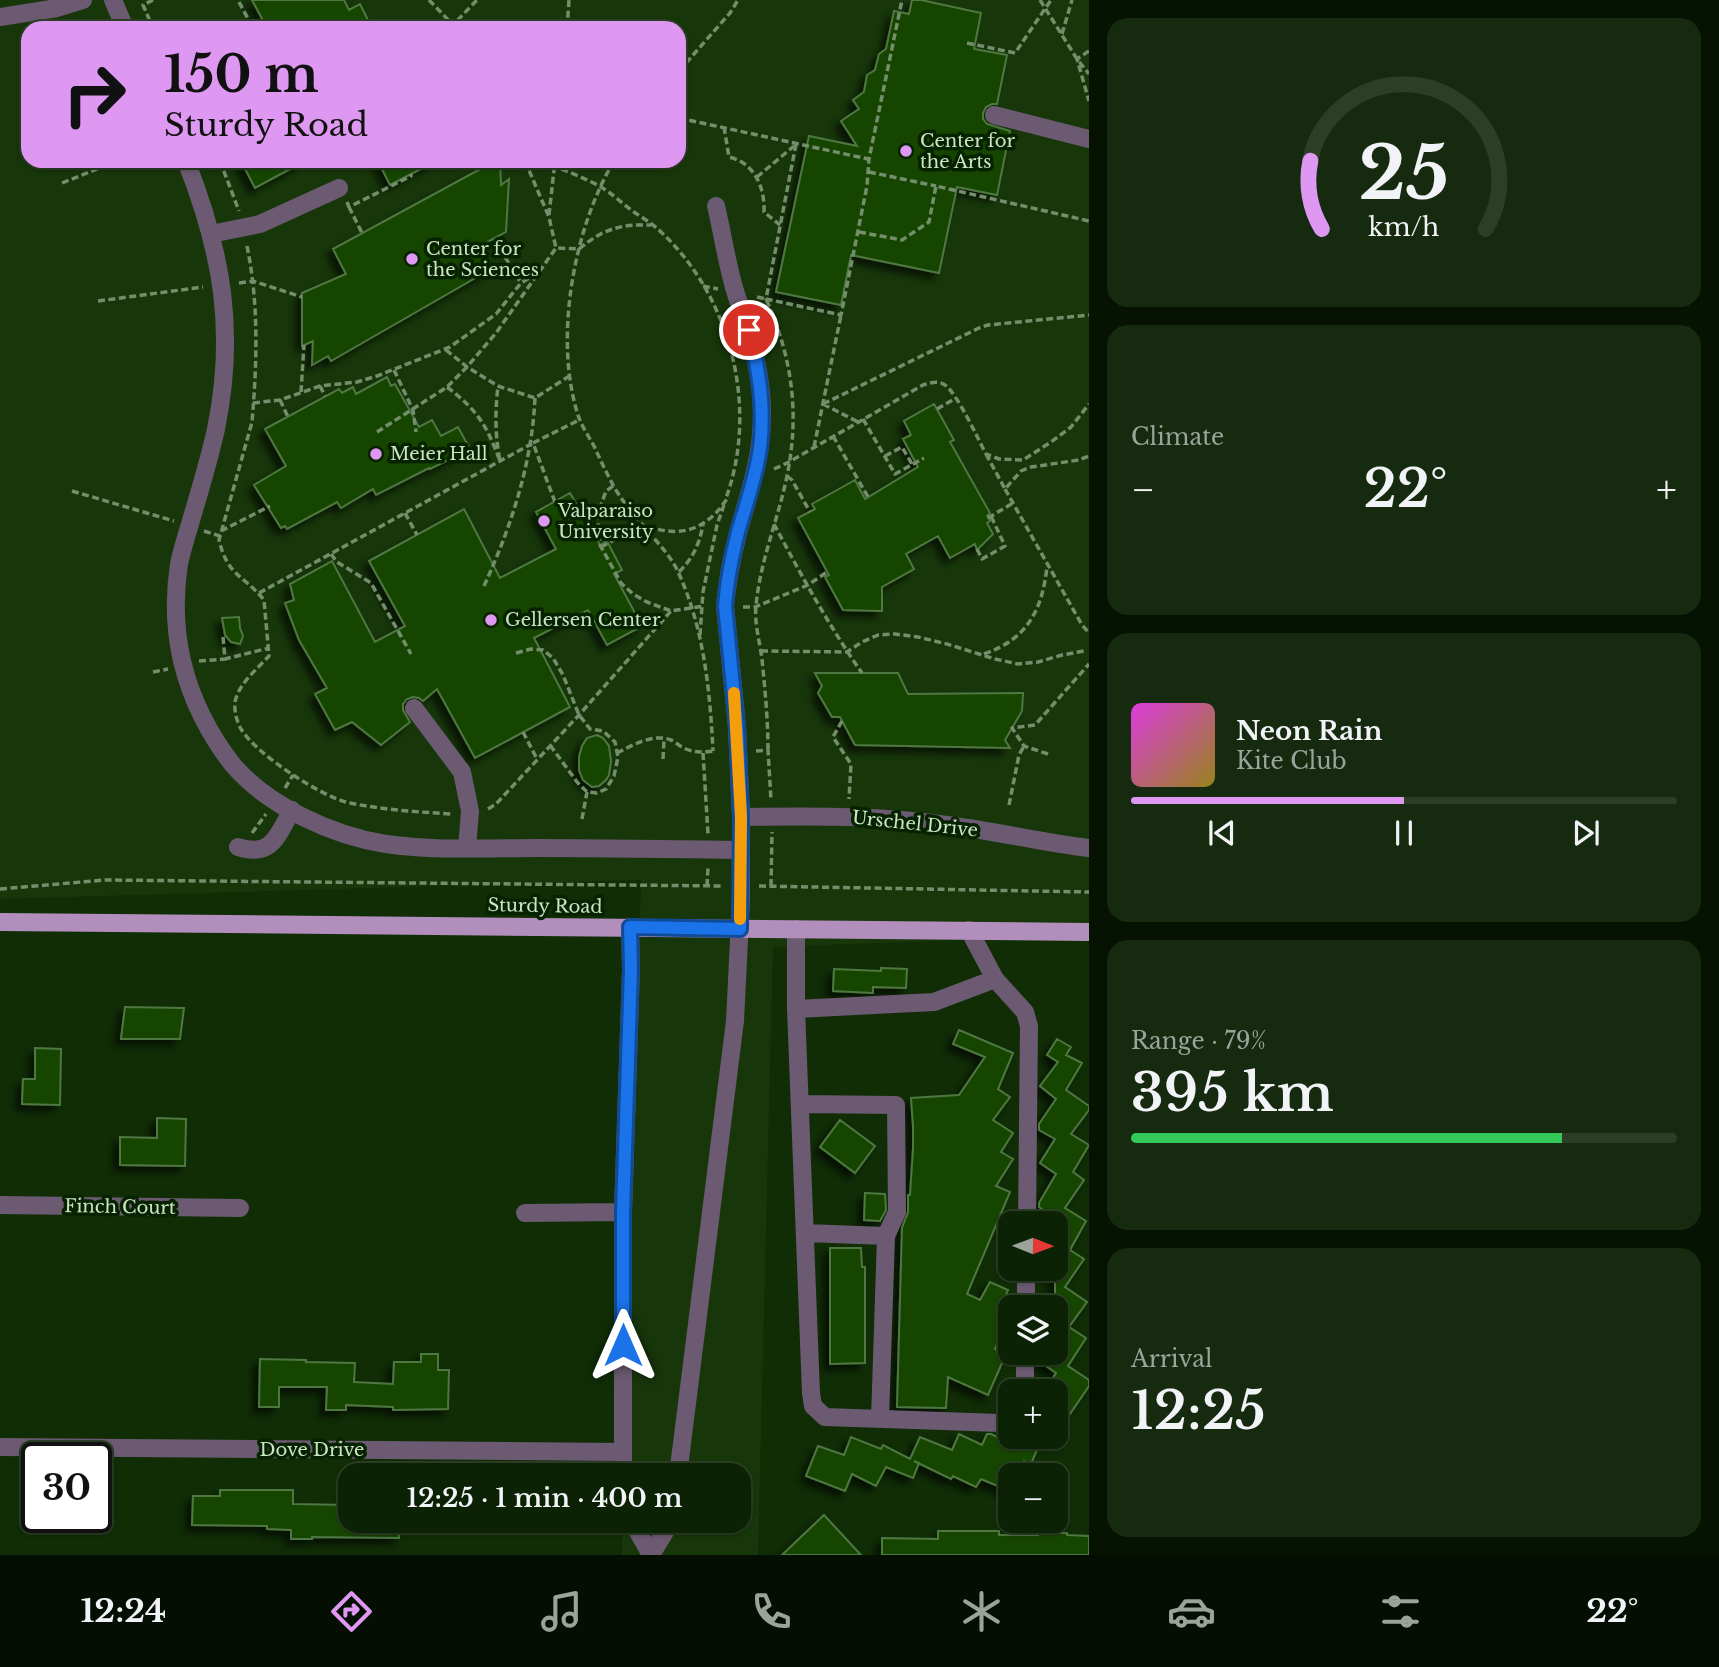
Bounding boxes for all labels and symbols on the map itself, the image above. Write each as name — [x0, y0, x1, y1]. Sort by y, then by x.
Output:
place label: Center for the Arts — [920, 130, 1016, 173]
marker: Center for the Arts — [898, 143, 914, 159]
place label: Center for the Sciences — [426, 238, 539, 281]
marker: Center for the Sciences — [404, 251, 420, 267]
pin — [719, 300, 779, 360]
place label: Meier Hall — [390, 443, 488, 465]
marker: Meier Hall — [368, 446, 384, 462]
place label: Valparaiso University — [557, 500, 654, 543]
marker: Valparaiso University — [536, 513, 552, 529]
place label: Gellersen Center — [505, 609, 661, 631]
marker: Gellersen Center — [483, 612, 499, 628]
street label: Urschel Drive — [851, 806, 979, 842]
street label: Sturdy Road — [487, 894, 603, 918]
street label: Finch Court — [64, 1195, 176, 1219]
north arrow — [998, 1211, 1068, 1281]
position arrow — [586, 1308, 660, 1382]
street label: Dove Drive — [260, 1439, 364, 1461]
speed limit sign: 30 — [21, 1442, 112, 1533]

